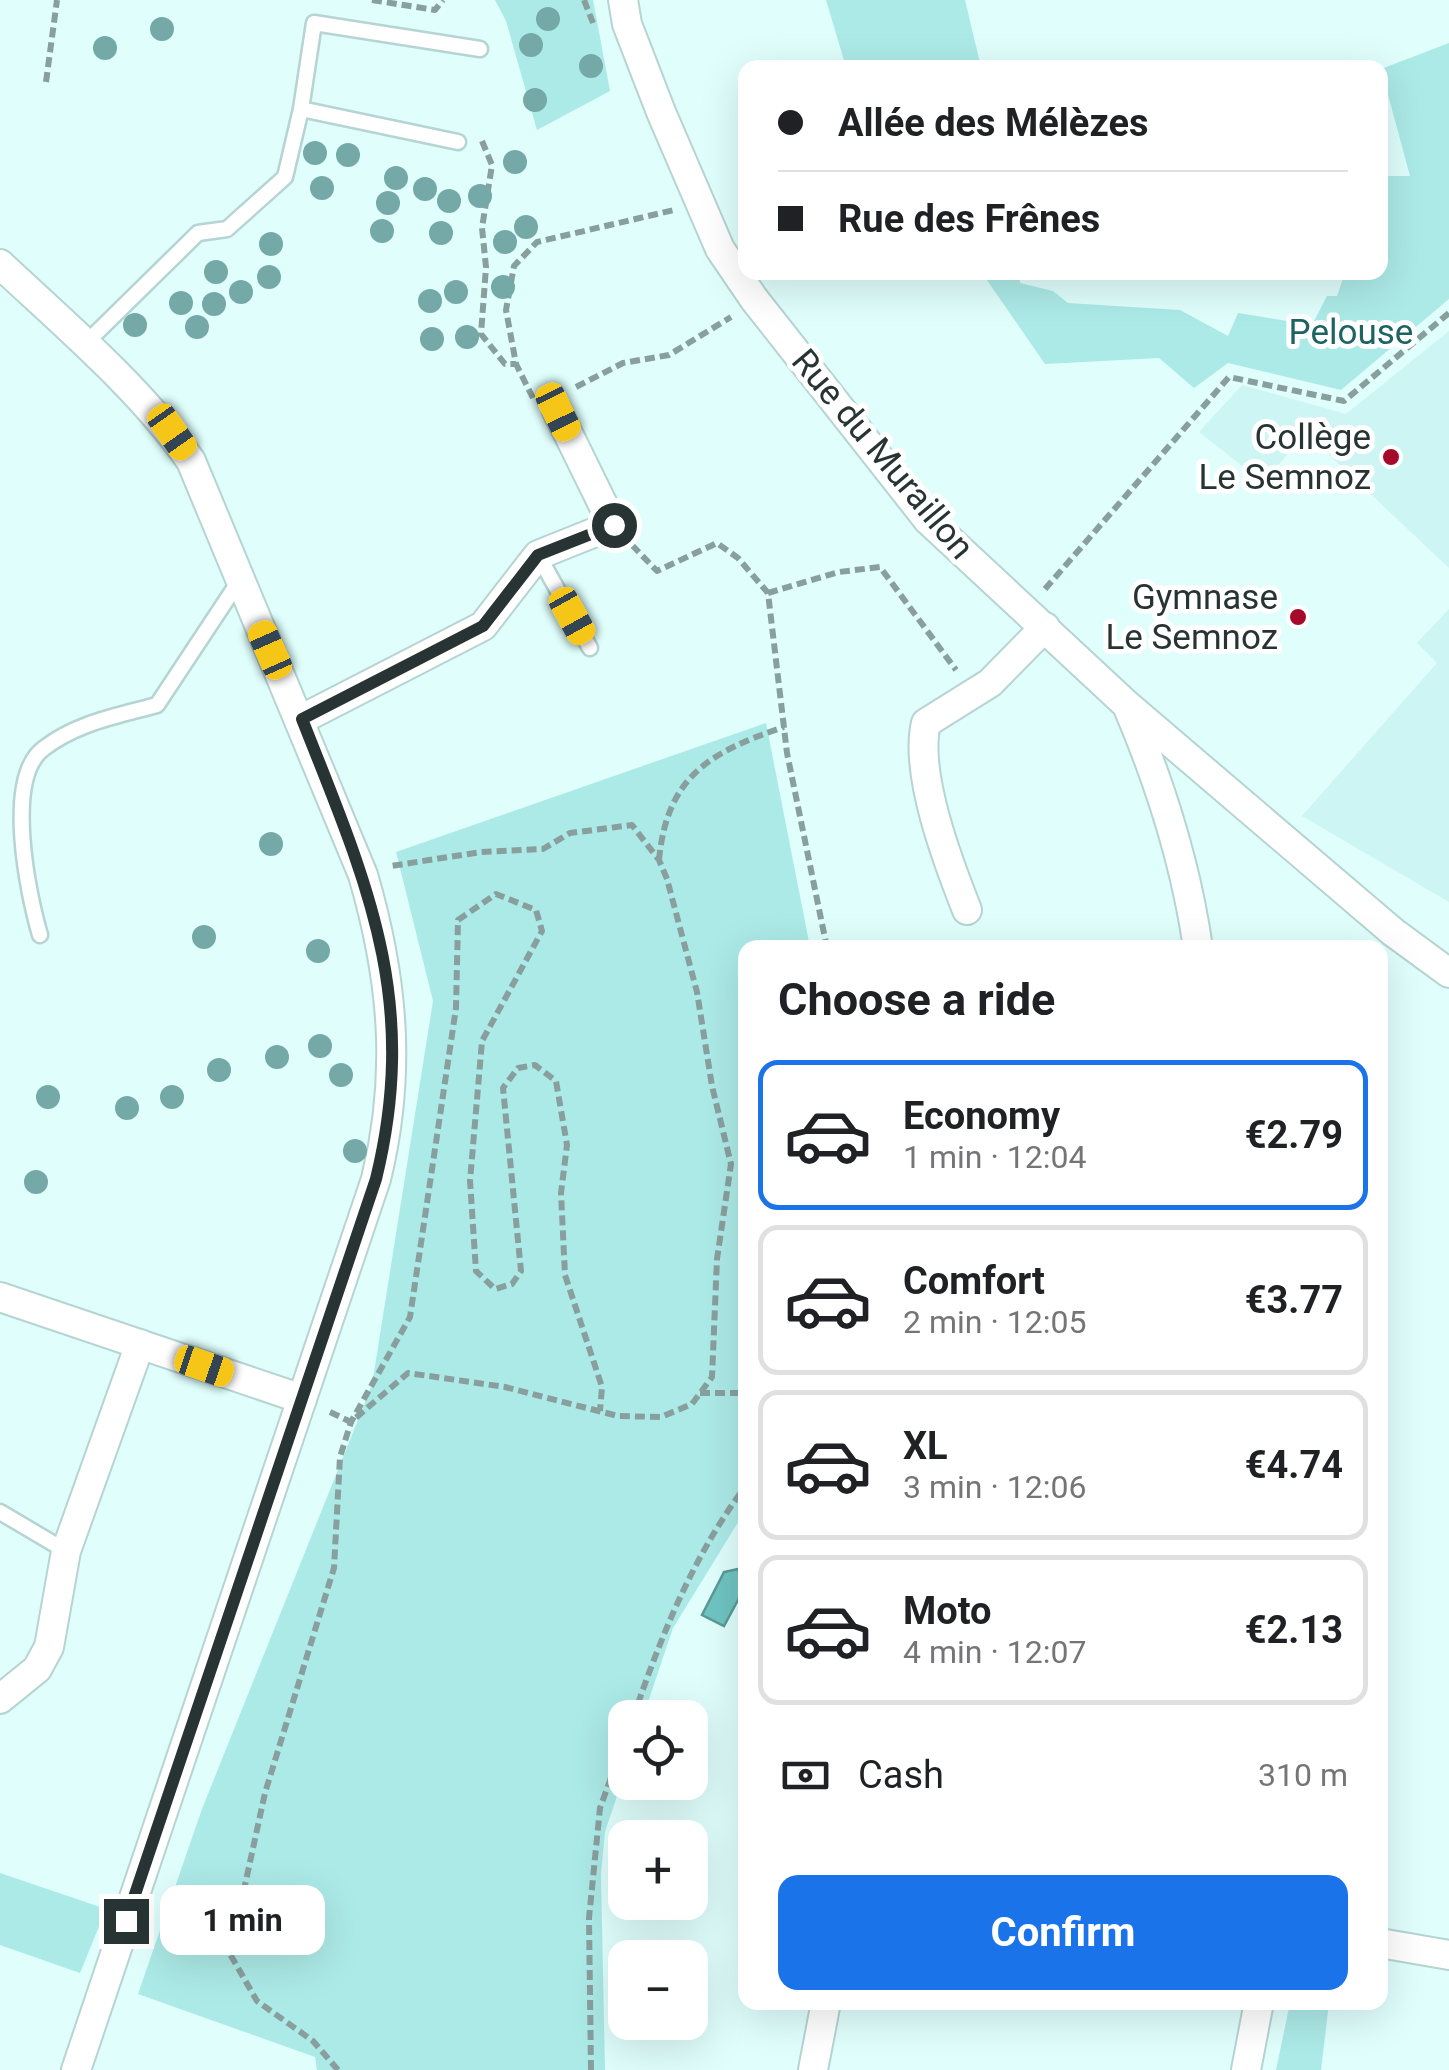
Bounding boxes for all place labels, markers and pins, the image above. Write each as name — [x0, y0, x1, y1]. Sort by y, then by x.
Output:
place label: Collège Le Semnoz — [1198, 417, 1371, 498]
marker: Collège Le Semnoz — [1380, 446, 1402, 468]
place label: Gymnase Le Semnoz — [1105, 577, 1278, 658]
marker: Gymnase Le Semnoz — [1287, 606, 1309, 628]

